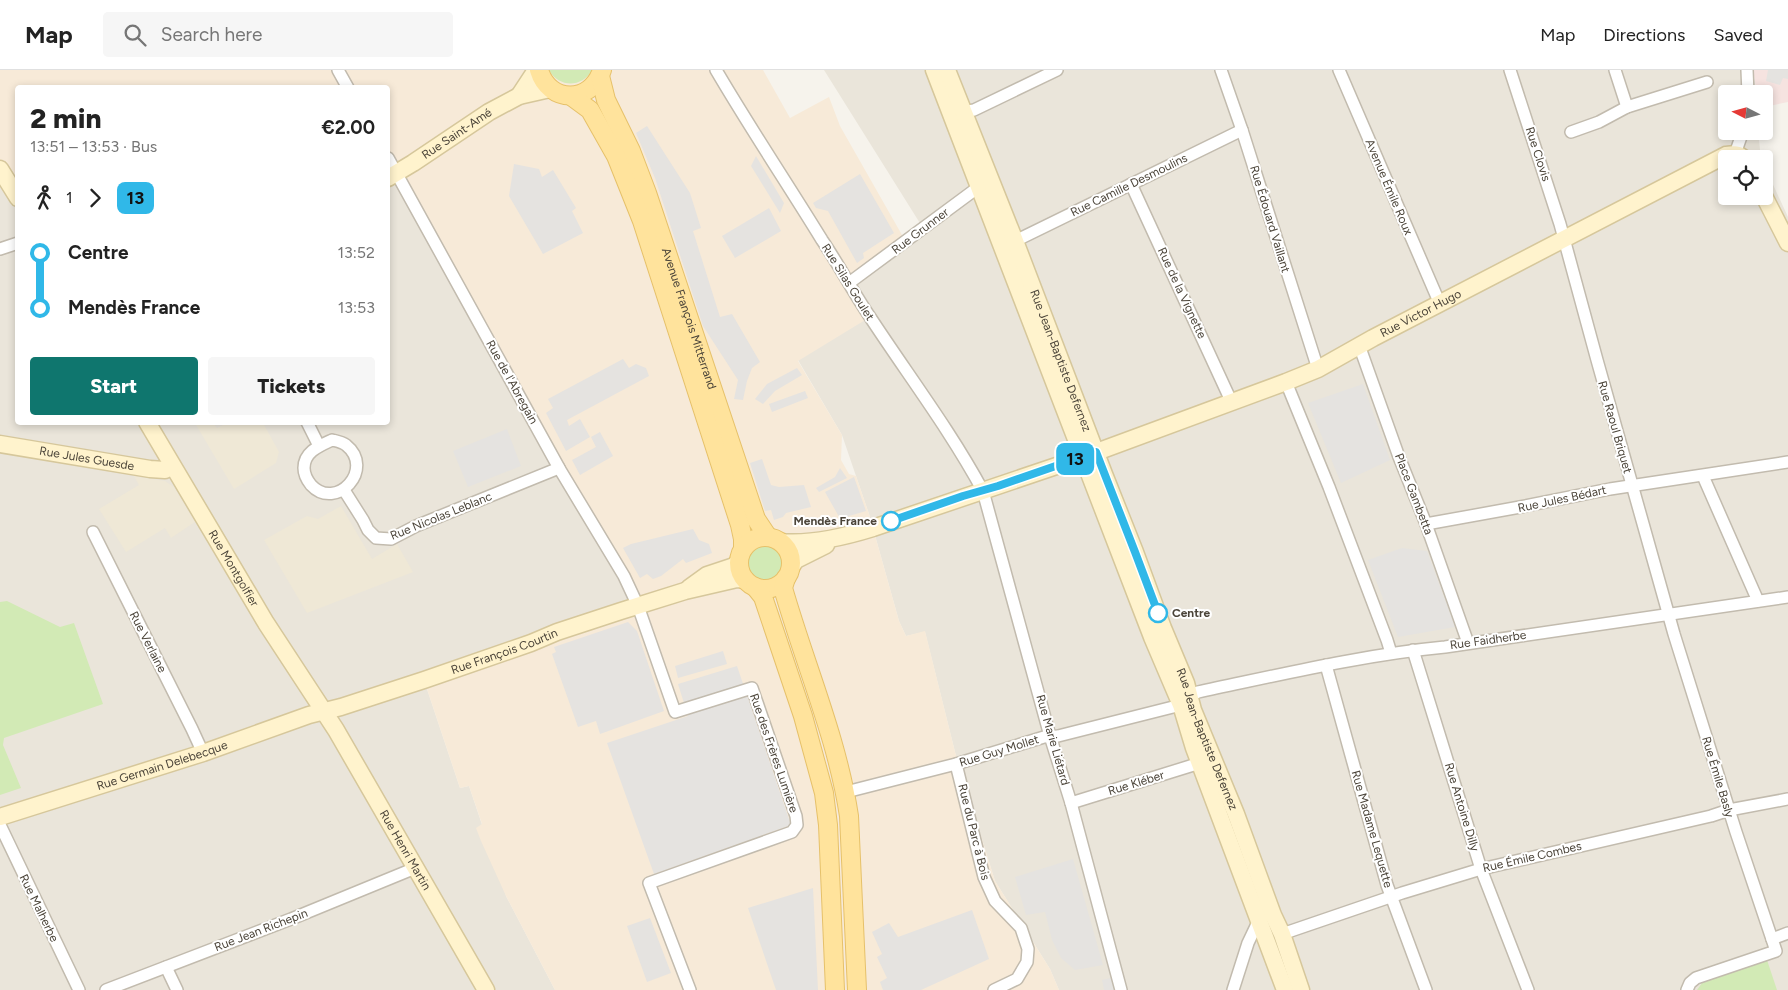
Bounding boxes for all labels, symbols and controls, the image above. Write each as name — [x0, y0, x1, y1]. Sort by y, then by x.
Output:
search box — [103, 12, 453, 57]
text: Map — [25, 20, 73, 49]
icon: search — [121, 21, 149, 49]
text: Search here — [161, 23, 262, 46]
text: Map — [1540, 24, 1575, 46]
text: Directions — [1603, 24, 1685, 46]
text: Saved — [1713, 24, 1763, 46]
north arrow — [1718, 85, 1772, 140]
map controls — [1718, 85, 1773, 205]
text: 2 min — [30, 101, 101, 135]
street label: Rue Saint-Amé — [419, 105, 495, 162]
text: €2.00 — [321, 116, 375, 139]
street label: Rue Clovis — [1523, 125, 1554, 183]
text: 13:51 – 13:53 · Bus — [30, 137, 157, 156]
street label: Avenue Émile Roux — [1362, 137, 1416, 237]
street label: Rue Camille Desmoulins — [1068, 150, 1190, 219]
button: locate — [1718, 150, 1773, 205]
street label: Rue Édouard Vaillant — [1247, 164, 1293, 275]
icon: walk — [30, 184, 58, 212]
icon: forward — [81, 184, 109, 212]
text: 13 — [127, 187, 144, 209]
text: 1 — [66, 188, 73, 207]
street label: Rue Grunner — [889, 205, 951, 257]
text: Centre — [68, 241, 128, 264]
street label: Rue Silas Goulet — [819, 241, 877, 323]
text: 13:52 — [337, 243, 375, 262]
street label: Rue de la Vignette — [1155, 245, 1209, 341]
street label: Avenue François Mitterrand — [659, 246, 719, 391]
street label: Rue Victor Hugo — [1378, 286, 1464, 340]
street label: Rue Jean-Baptiste Defernez — [1027, 288, 1094, 434]
text: Mendès France — [68, 296, 200, 319]
text: 13:53 — [338, 298, 375, 317]
street label: Rue de l'Abregain — [483, 338, 541, 427]
button: Start — [30, 357, 198, 415]
button: Tickets — [208, 357, 375, 415]
street label: Rue Raoul Briquet — [1595, 379, 1635, 475]
line badge: 13 — [1052, 443, 1098, 475]
street label: Rue Jules Guesde — [38, 444, 136, 473]
text: 13 — [1066, 448, 1084, 470]
street label: Place Gambetta — [1392, 451, 1436, 537]
street label: Rue Jules Bédart — [1517, 483, 1608, 515]
street label: Rue Nicolas Leblanc — [388, 489, 494, 543]
marker: Mendès France — [881, 511, 901, 531]
place label: Mendès France — [793, 514, 877, 528]
street label: Rue Montgolfier — [206, 527, 262, 609]
marker: Centre — [1148, 603, 1168, 623]
place label: Centre — [1172, 606, 1211, 620]
street label: Rue Verlaine — [127, 609, 170, 675]
street label: Rue François Courtin — [449, 625, 560, 677]
street label: Rue Faidherbe — [1449, 628, 1528, 652]
street label: Rue Jean-Baptiste Defernez — [1174, 666, 1241, 812]
street label: Rue des Frères Lumière — [747, 692, 801, 815]
street label: Rue Marie Liétard — [1033, 693, 1073, 787]
street label: Rue Guy Mollet — [958, 732, 1041, 770]
street label: Rue Émile Basly — [1699, 735, 1737, 820]
street label: Rue Germain Delebecque — [95, 738, 230, 793]
street label: Rue Antoine Dilly — [1442, 761, 1482, 854]
street label: Rue Kléber — [1106, 768, 1166, 798]
street label: Rue Madame Lequette — [1349, 769, 1396, 890]
street label: Rue du Parc à Bois — [955, 782, 993, 882]
street label: Rue Henri Martin — [377, 807, 434, 893]
street label: Rue Émile Combes — [1481, 839, 1583, 875]
street label: Rue Malherbe — [17, 872, 62, 945]
street label: Rue Jean Richepin — [212, 906, 310, 954]

